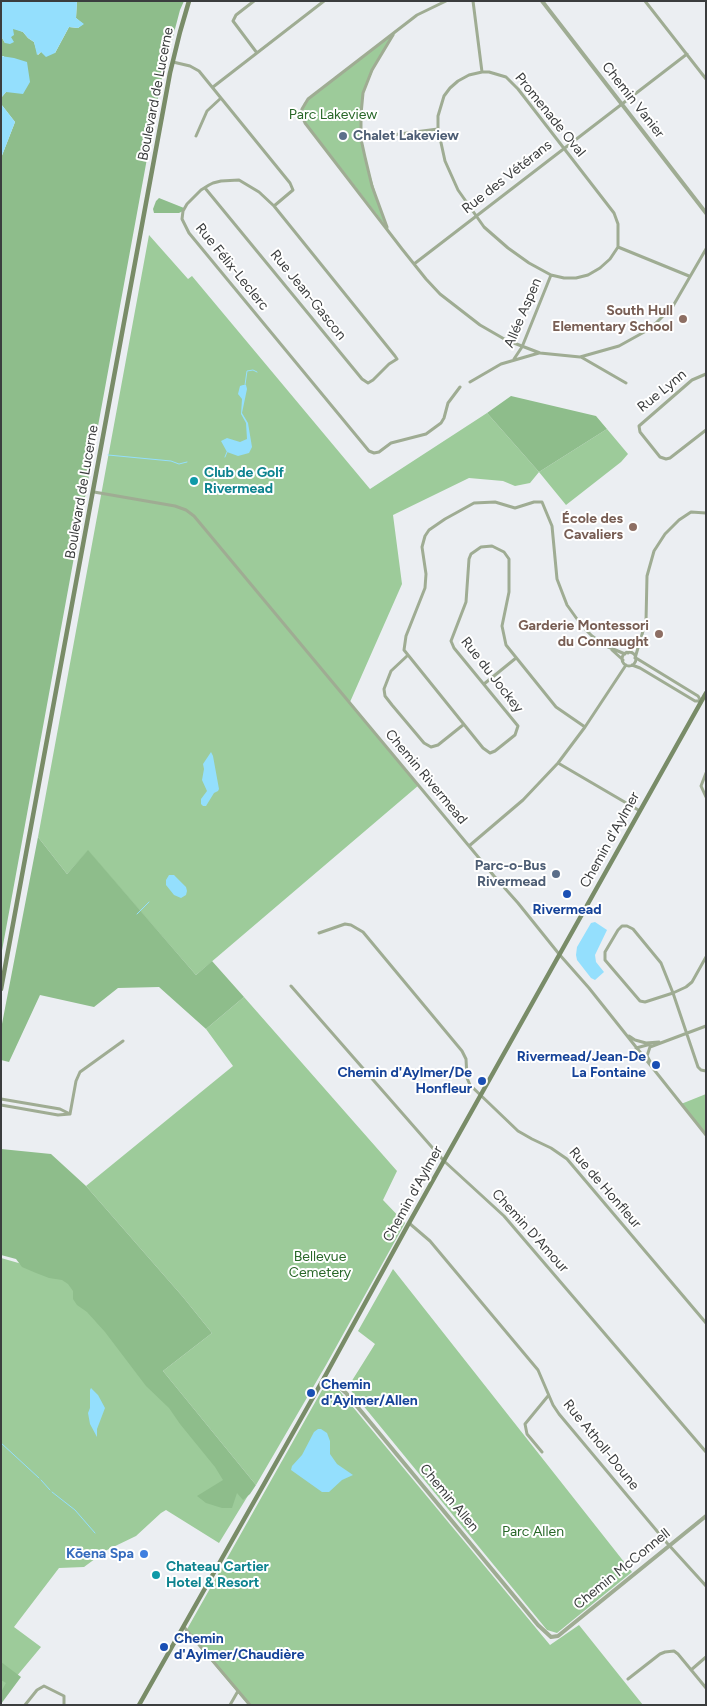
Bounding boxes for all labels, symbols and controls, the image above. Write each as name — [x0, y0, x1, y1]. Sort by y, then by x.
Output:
street label: Boulevard de Lucerne — [135, 26, 177, 162]
street label: Chemin Vanier — [598, 59, 668, 141]
street label: Promenade Oval — [511, 70, 589, 160]
park label: Parc Lakeview — [289, 107, 377, 123]
place label: Chalet Lakeview — [353, 128, 459, 144]
marker: Chalet Lakeview — [337, 130, 349, 142]
street label: Rue des Vétérans — [459, 137, 555, 217]
street label: Rue Félix-Leclerc — [192, 220, 272, 314]
street label: Rue Jean-Gascon — [267, 247, 349, 343]
street label: Allée Aspen — [501, 276, 545, 350]
place label: South Hull Elementary School — [552, 303, 673, 336]
marker: South Hull Elementary School — [677, 313, 689, 325]
street label: Rue Lynn — [634, 366, 690, 416]
street label: Boulevard de Lucerne — [62, 424, 102, 560]
place label: Club de Golf Rivermead — [204, 465, 284, 498]
marker: Club de Golf Rivermead — [188, 475, 200, 487]
place label: École des Cavaliers — [562, 511, 623, 544]
marker: École des Cavaliers — [627, 521, 639, 533]
place label: Garderie Montessori du Connaught — [518, 618, 649, 650]
marker: Garderie Montessori du Connaught — [653, 628, 665, 640]
street label: Rue du Jockey — [457, 634, 527, 716]
street label: Chemin Rivermead — [382, 726, 470, 828]
street label: Chemin d'Aylmer — [577, 789, 643, 891]
place label: Parc-o-Bus Rivermead — [475, 858, 546, 890]
marker: Parc-o-Bus Rivermead — [550, 868, 562, 880]
marker: Rivermead — [561, 888, 573, 900]
place label: Rivermead — [532, 902, 602, 918]
place label: Rivermead/Jean-De La Fontaine — [517, 1049, 646, 1082]
marker: Rivermead/Jean-De La Fontaine — [650, 1059, 662, 1071]
place label: Chemin d'Aylmer/De Honfleur — [337, 1065, 472, 1098]
marker: Chemin d'Aylmer/De Honfleur — [476, 1075, 488, 1087]
street label: Chemin d'Aylmer — [380, 1143, 446, 1245]
street label: Rue de Honfleur — [565, 1144, 645, 1232]
street label: Chemin D'Amour — [488, 1186, 572, 1276]
park label: Bellevue Cemetery — [289, 1249, 351, 1282]
place label: Chemin d'Aylmer/Allen — [321, 1377, 418, 1410]
marker: Chemin d'Aylmer/Allen — [305, 1387, 317, 1399]
street label: Rue Atholl-Doune — [559, 1396, 643, 1494]
street label: Chemin Allen — [416, 1461, 482, 1535]
park label: Parc Allen — [502, 1524, 564, 1540]
street label: Chemin McConnell — [570, 1525, 674, 1613]
place label: Kōena Spa — [66, 1546, 134, 1562]
marker: Kōena Spa — [138, 1548, 150, 1560]
place label: Chateau Cartier Hotel & Resort — [166, 1559, 269, 1591]
marker: Chateau Cartier Hotel & Resort — [150, 1569, 162, 1581]
place label: Chemin d'Aylmer/Chaudière — [174, 1631, 304, 1664]
marker: Chemin d'Aylmer/Chaudière — [158, 1641, 170, 1653]

